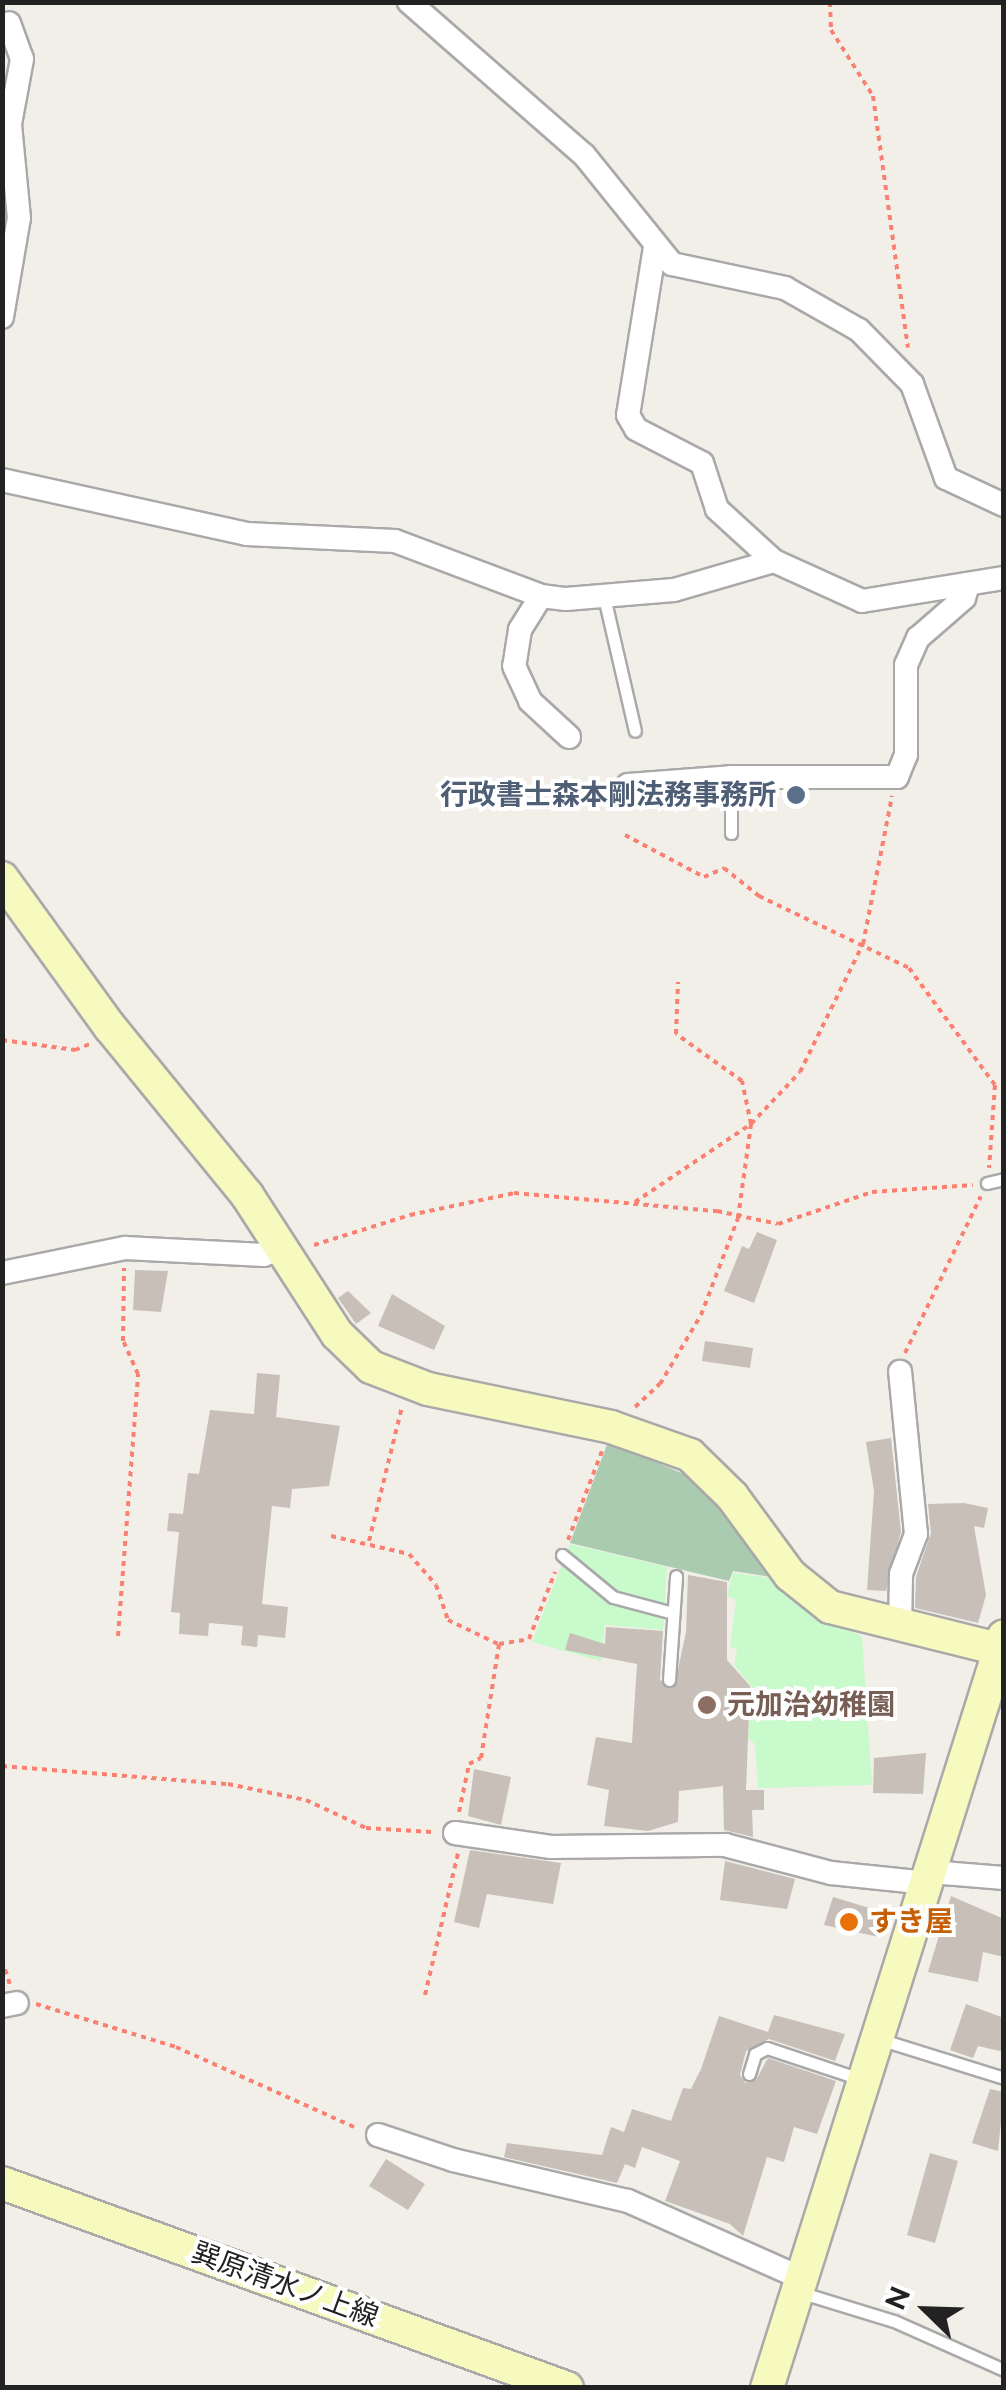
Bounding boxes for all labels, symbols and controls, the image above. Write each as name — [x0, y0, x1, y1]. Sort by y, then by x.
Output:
place label: 行政書士森本剛法務事務所 — [440, 778, 776, 812]
marker: 行政書士森本剛法務事務所 — [785, 784, 807, 806]
place label: 元加治幼稚園 — [727, 1688, 895, 1722]
marker: 元加治幼稚園 — [696, 1694, 718, 1716]
place label: すき屋 — [869, 1905, 953, 1939]
marker: すき屋 — [838, 1911, 860, 1933]
street label: 巽原清水ノ上線 — [187, 2236, 383, 2334]
north arrow — [876, 2260, 976, 2360]
text: N — [879, 2282, 917, 2314]

